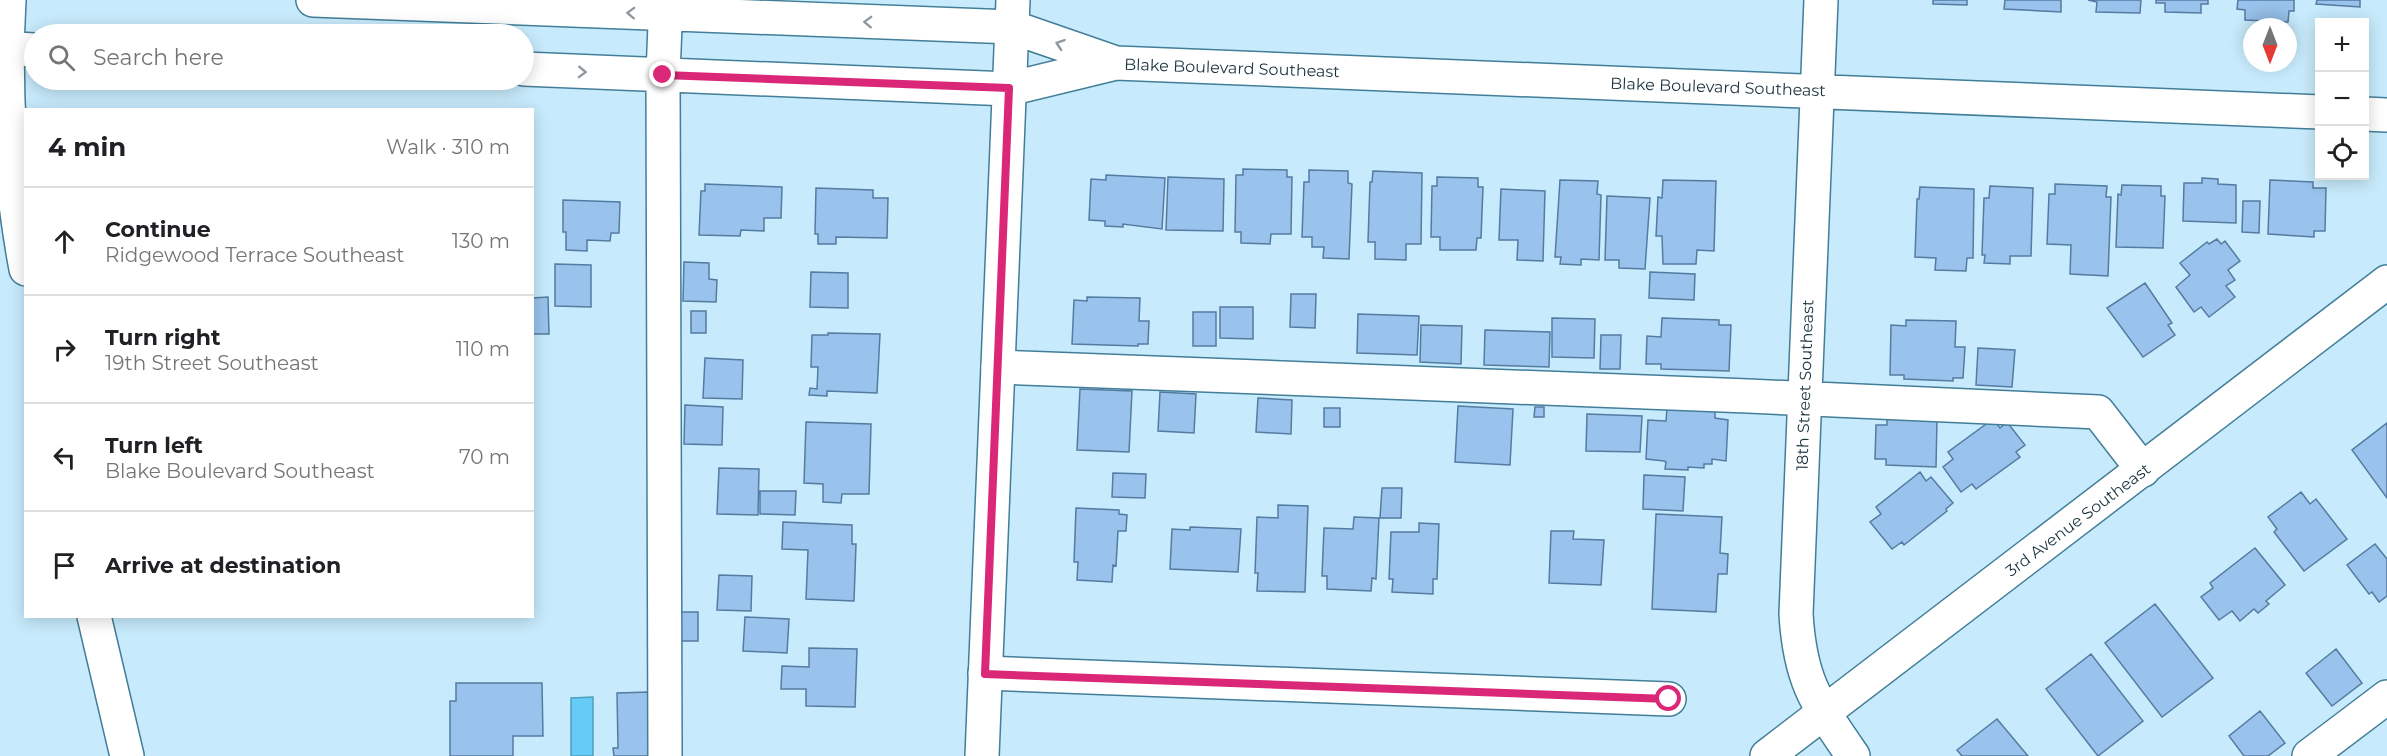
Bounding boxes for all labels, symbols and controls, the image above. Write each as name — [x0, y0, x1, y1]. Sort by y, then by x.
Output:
one-way arrow — [627, 6, 636, 19]
one-way arrow — [864, 15, 873, 28]
north arrow — [2243, 18, 2297, 72]
map controls — [2315, 18, 2369, 180]
button: + — [2315, 18, 2369, 72]
search box — [24, 24, 534, 90]
one-way arrow — [1055, 39, 1066, 51]
icon: search — [45, 41, 78, 74]
text: Search here — [93, 44, 224, 71]
street label: Blake Boulevard Southeast — [1124, 55, 1341, 81]
route end — [649, 61, 675, 87]
one-way arrow — [577, 65, 586, 78]
button: − — [2315, 72, 2369, 126]
street label: Blake Boulevard Southeast — [1610, 74, 1827, 100]
button: locate — [2315, 126, 2369, 180]
text: 4 min — [48, 131, 126, 163]
text: Walk · 310 m — [386, 135, 510, 159]
text: Continue — [105, 216, 211, 243]
icon: ahead — [48, 225, 81, 258]
text: 130 m — [452, 229, 510, 253]
text: Ridgewood Terrace Southeast — [105, 243, 404, 267]
street label: 18th Street Southeast — [1793, 299, 1817, 471]
text: Turn right — [105, 324, 220, 351]
icon: right — [48, 333, 81, 366]
text: 110 m — [456, 337, 510, 361]
text: 19th Street Southeast — [105, 351, 319, 375]
text: Turn left — [105, 432, 203, 459]
icon: left — [48, 441, 81, 474]
text: 70 m — [459, 445, 510, 469]
text: Blake Boulevard Southeast — [105, 459, 375, 483]
street label: 3rd Avenue Southeast — [2002, 459, 2154, 581]
icon: arrive — [48, 549, 81, 582]
text: Arrive at destination — [105, 552, 341, 579]
route start — [1655, 685, 1681, 711]

